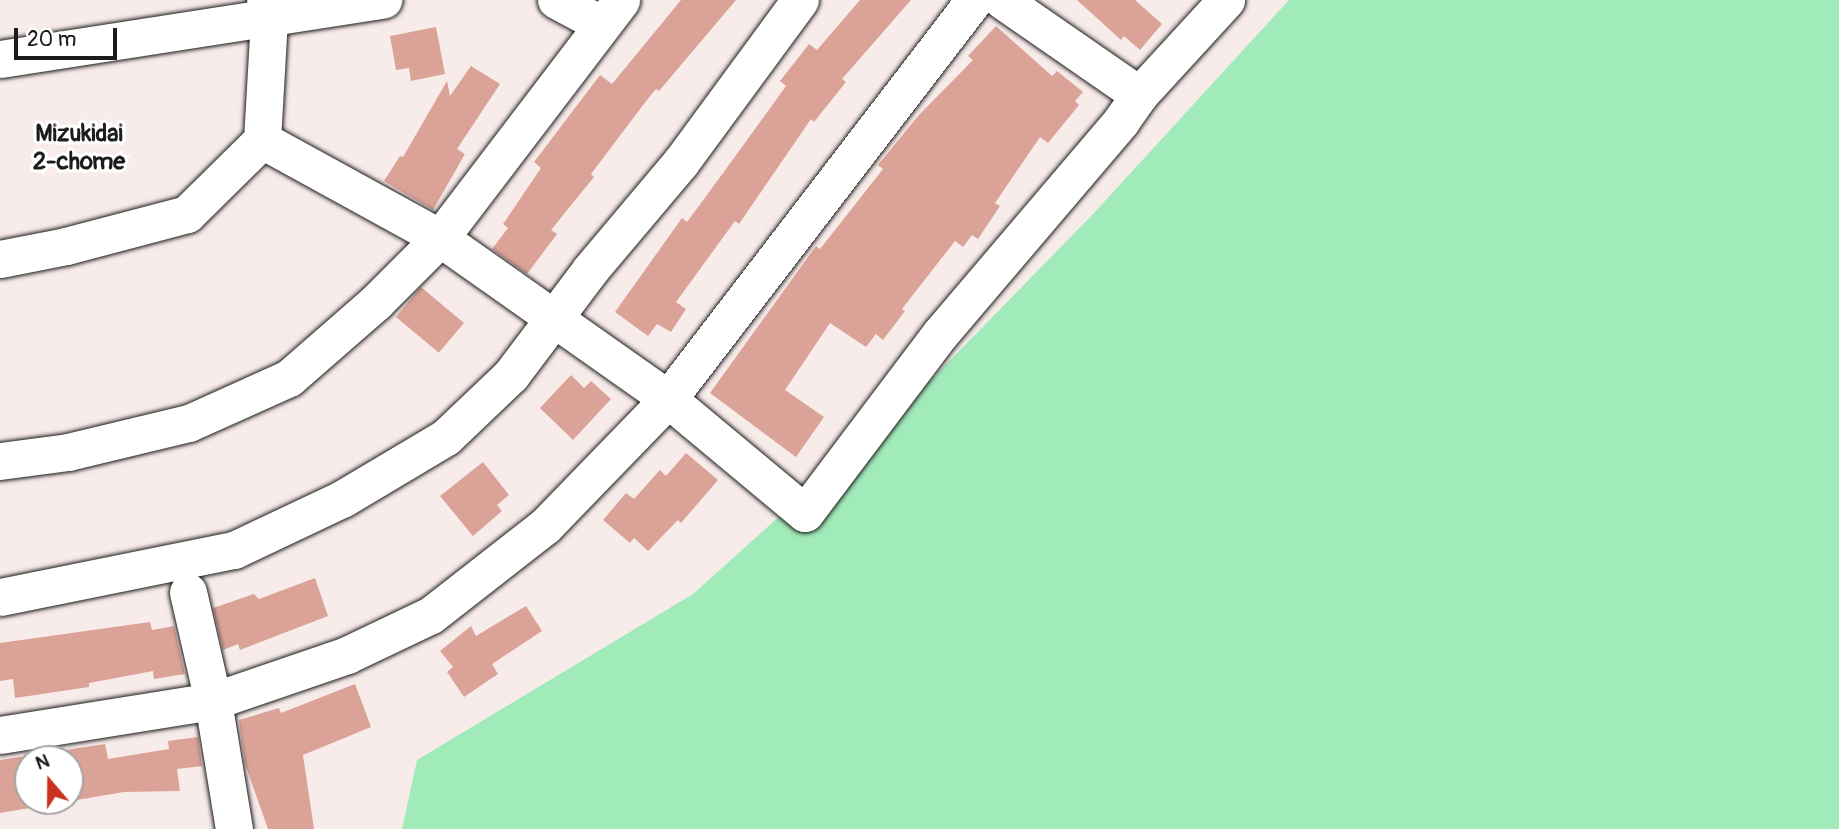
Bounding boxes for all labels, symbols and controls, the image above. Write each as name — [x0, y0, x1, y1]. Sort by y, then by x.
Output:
scale bar — [18, 14, 121, 58]
text: 20 m — [27, 26, 76, 53]
district label: Mizukidai 2-chome — [33, 120, 125, 176]
north arrow — [14, 745, 84, 815]
text: N — [32, 749, 53, 776]

